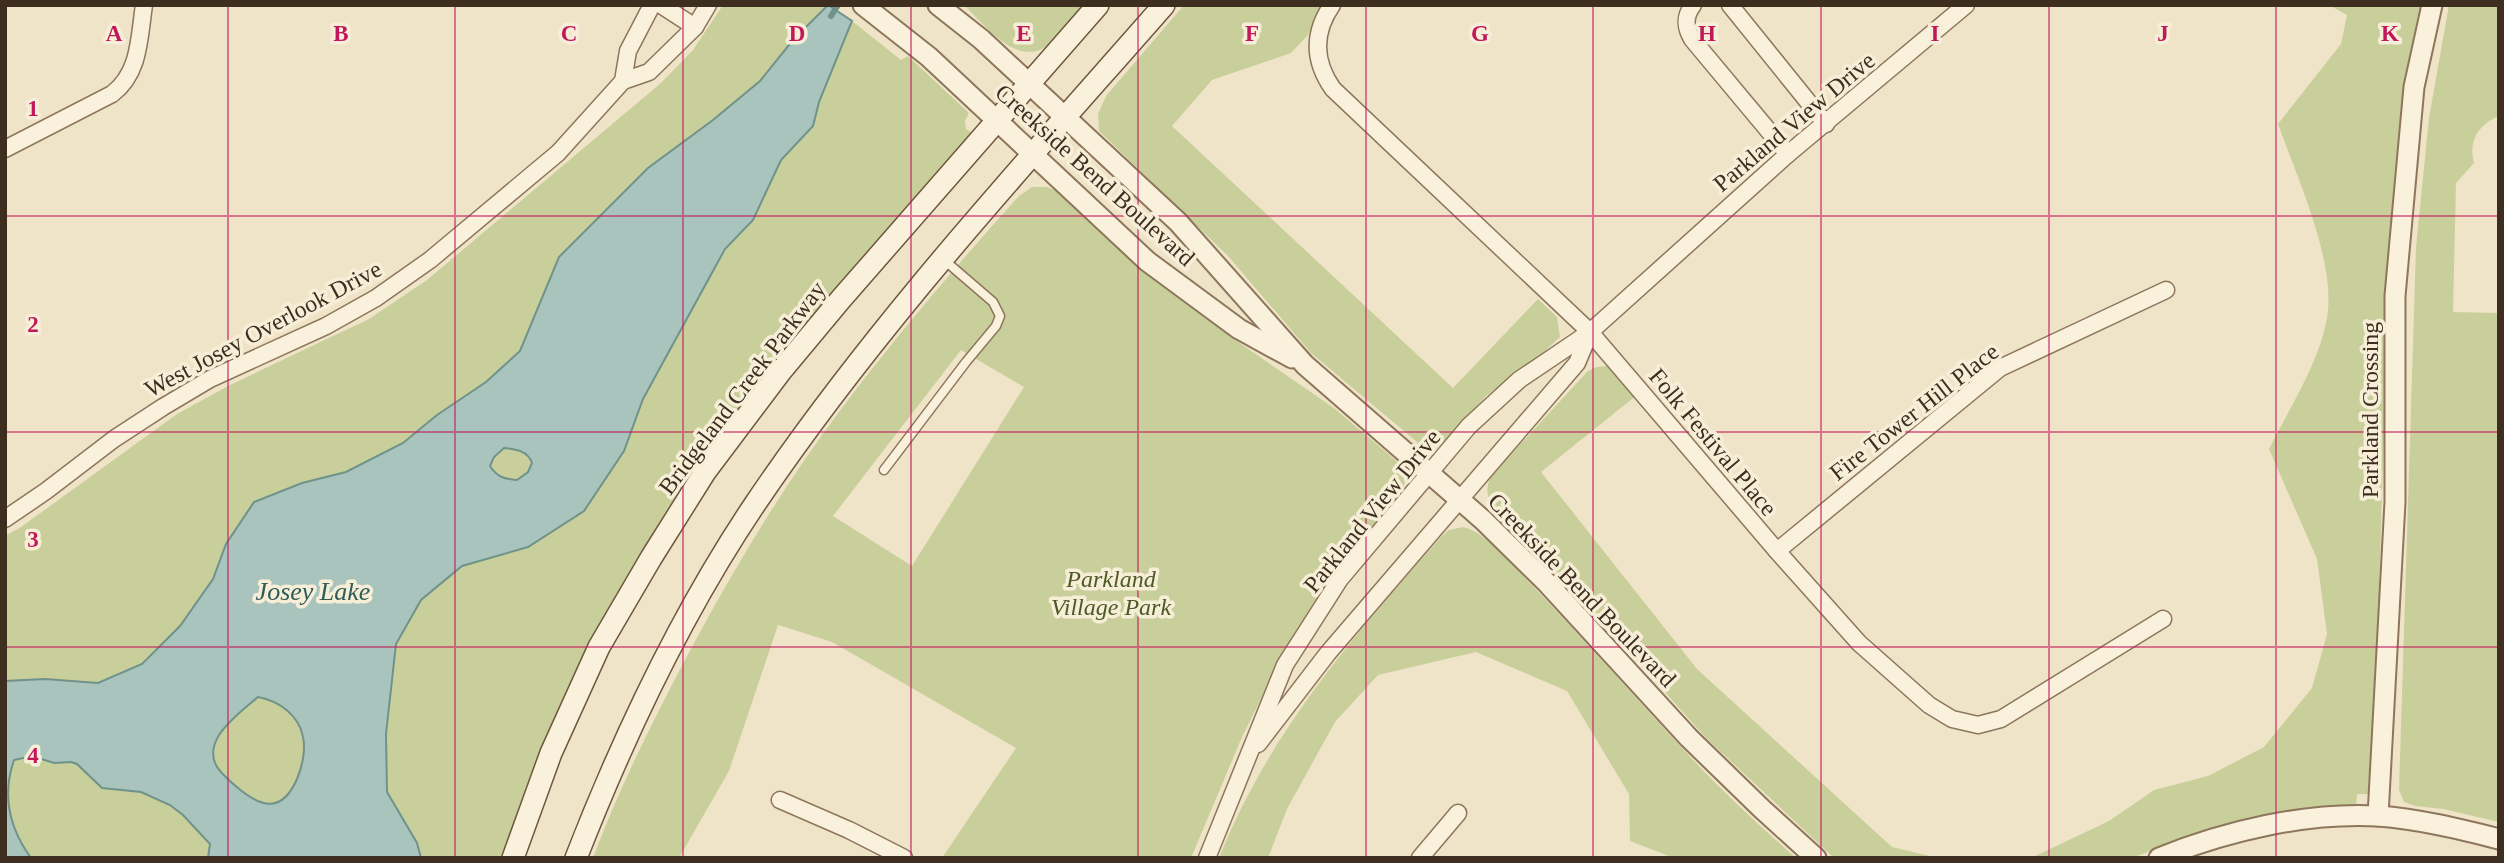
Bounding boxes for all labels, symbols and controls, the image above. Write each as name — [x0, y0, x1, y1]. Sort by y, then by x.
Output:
text: A — [106, 21, 123, 46]
text: B — [333, 21, 349, 46]
text: C — [561, 21, 577, 46]
text: D — [789, 21, 805, 46]
text: E — [1016, 21, 1032, 46]
text: F — [1245, 21, 1259, 46]
text: G — [1471, 21, 1489, 46]
text: H — [1698, 21, 1716, 46]
text: I — [1931, 21, 1940, 46]
text: J — [2157, 21, 2169, 46]
text: K — [2381, 21, 2399, 46]
street label: Parkland View Drive — [1708, 47, 1880, 197]
street label: Creekside Bend Boulevard — [990, 79, 1200, 271]
text: 1 — [27, 96, 39, 121]
street label: West Josey Overlook Drive — [140, 256, 386, 402]
street label: Bridgeland Creek Parkway — [653, 276, 831, 500]
text: 2 — [27, 312, 39, 337]
street label: Parkland Crossing — [2357, 322, 2383, 498]
street label: Fire Tower Hill Place — [1825, 338, 2003, 486]
street label: Folk Festival Place — [1644, 363, 1782, 521]
street label: Parkland View Drive — [1298, 424, 1446, 598]
street label: Creekside Bend Boulevard — [1483, 488, 1681, 692]
text: 3 — [27, 527, 39, 552]
park label: Parkland Village Park — [1051, 566, 1171, 620]
water label: Josey Lake — [256, 577, 370, 606]
text: 4 — [27, 743, 39, 768]

